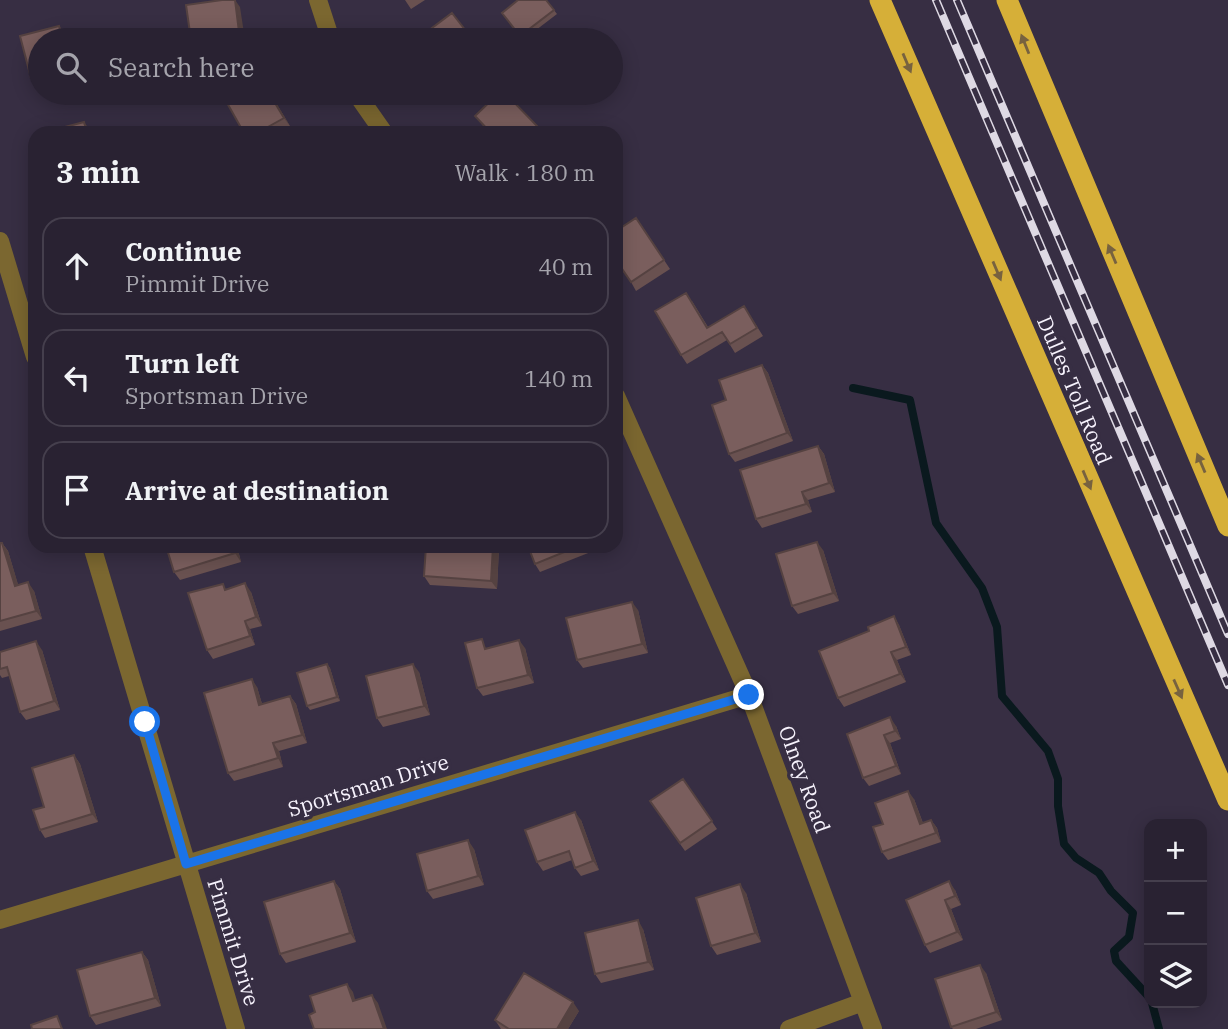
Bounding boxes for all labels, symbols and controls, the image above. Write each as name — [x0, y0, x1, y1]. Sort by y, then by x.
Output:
search box — [28, 28, 623, 105]
one-way arrow — [1019, 33, 1030, 54]
icon: search — [52, 48, 90, 86]
text: Search here — [108, 50, 254, 84]
one-way arrow — [902, 52, 913, 73]
text: 3 min — [56, 152, 140, 191]
text: Walk · 180 m — [454, 157, 595, 187]
text: Continue — [125, 234, 242, 268]
one-way arrow — [1107, 243, 1118, 264]
icon: ahead — [58, 247, 96, 285]
text: 40 m — [538, 251, 593, 281]
one-way arrow — [992, 261, 1003, 282]
text: Pimmit Drive — [125, 268, 269, 298]
street label: Dulles Toll Road — [1031, 311, 1119, 469]
text: Turn left — [125, 346, 239, 380]
icon: left — [58, 359, 96, 397]
text: 140 m — [524, 363, 593, 393]
text: Sportsman Drive — [125, 380, 308, 410]
one-way arrow — [1196, 452, 1207, 473]
one-way arrow — [1082, 470, 1093, 491]
icon: arrive — [58, 471, 96, 509]
text: Arrive at destination — [125, 473, 389, 507]
route end — [733, 679, 764, 710]
one-way arrow — [1172, 679, 1184, 699]
route start — [129, 706, 160, 737]
street label: Olney Road — [773, 722, 837, 837]
street label: Sportsman Drive — [284, 747, 452, 823]
map controls — [1144, 819, 1207, 1008]
button: + — [1144, 819, 1207, 882]
street label: Pimmit Drive — [201, 875, 267, 1009]
button: − — [1144, 882, 1207, 945]
button: layers — [1144, 945, 1207, 1008]

